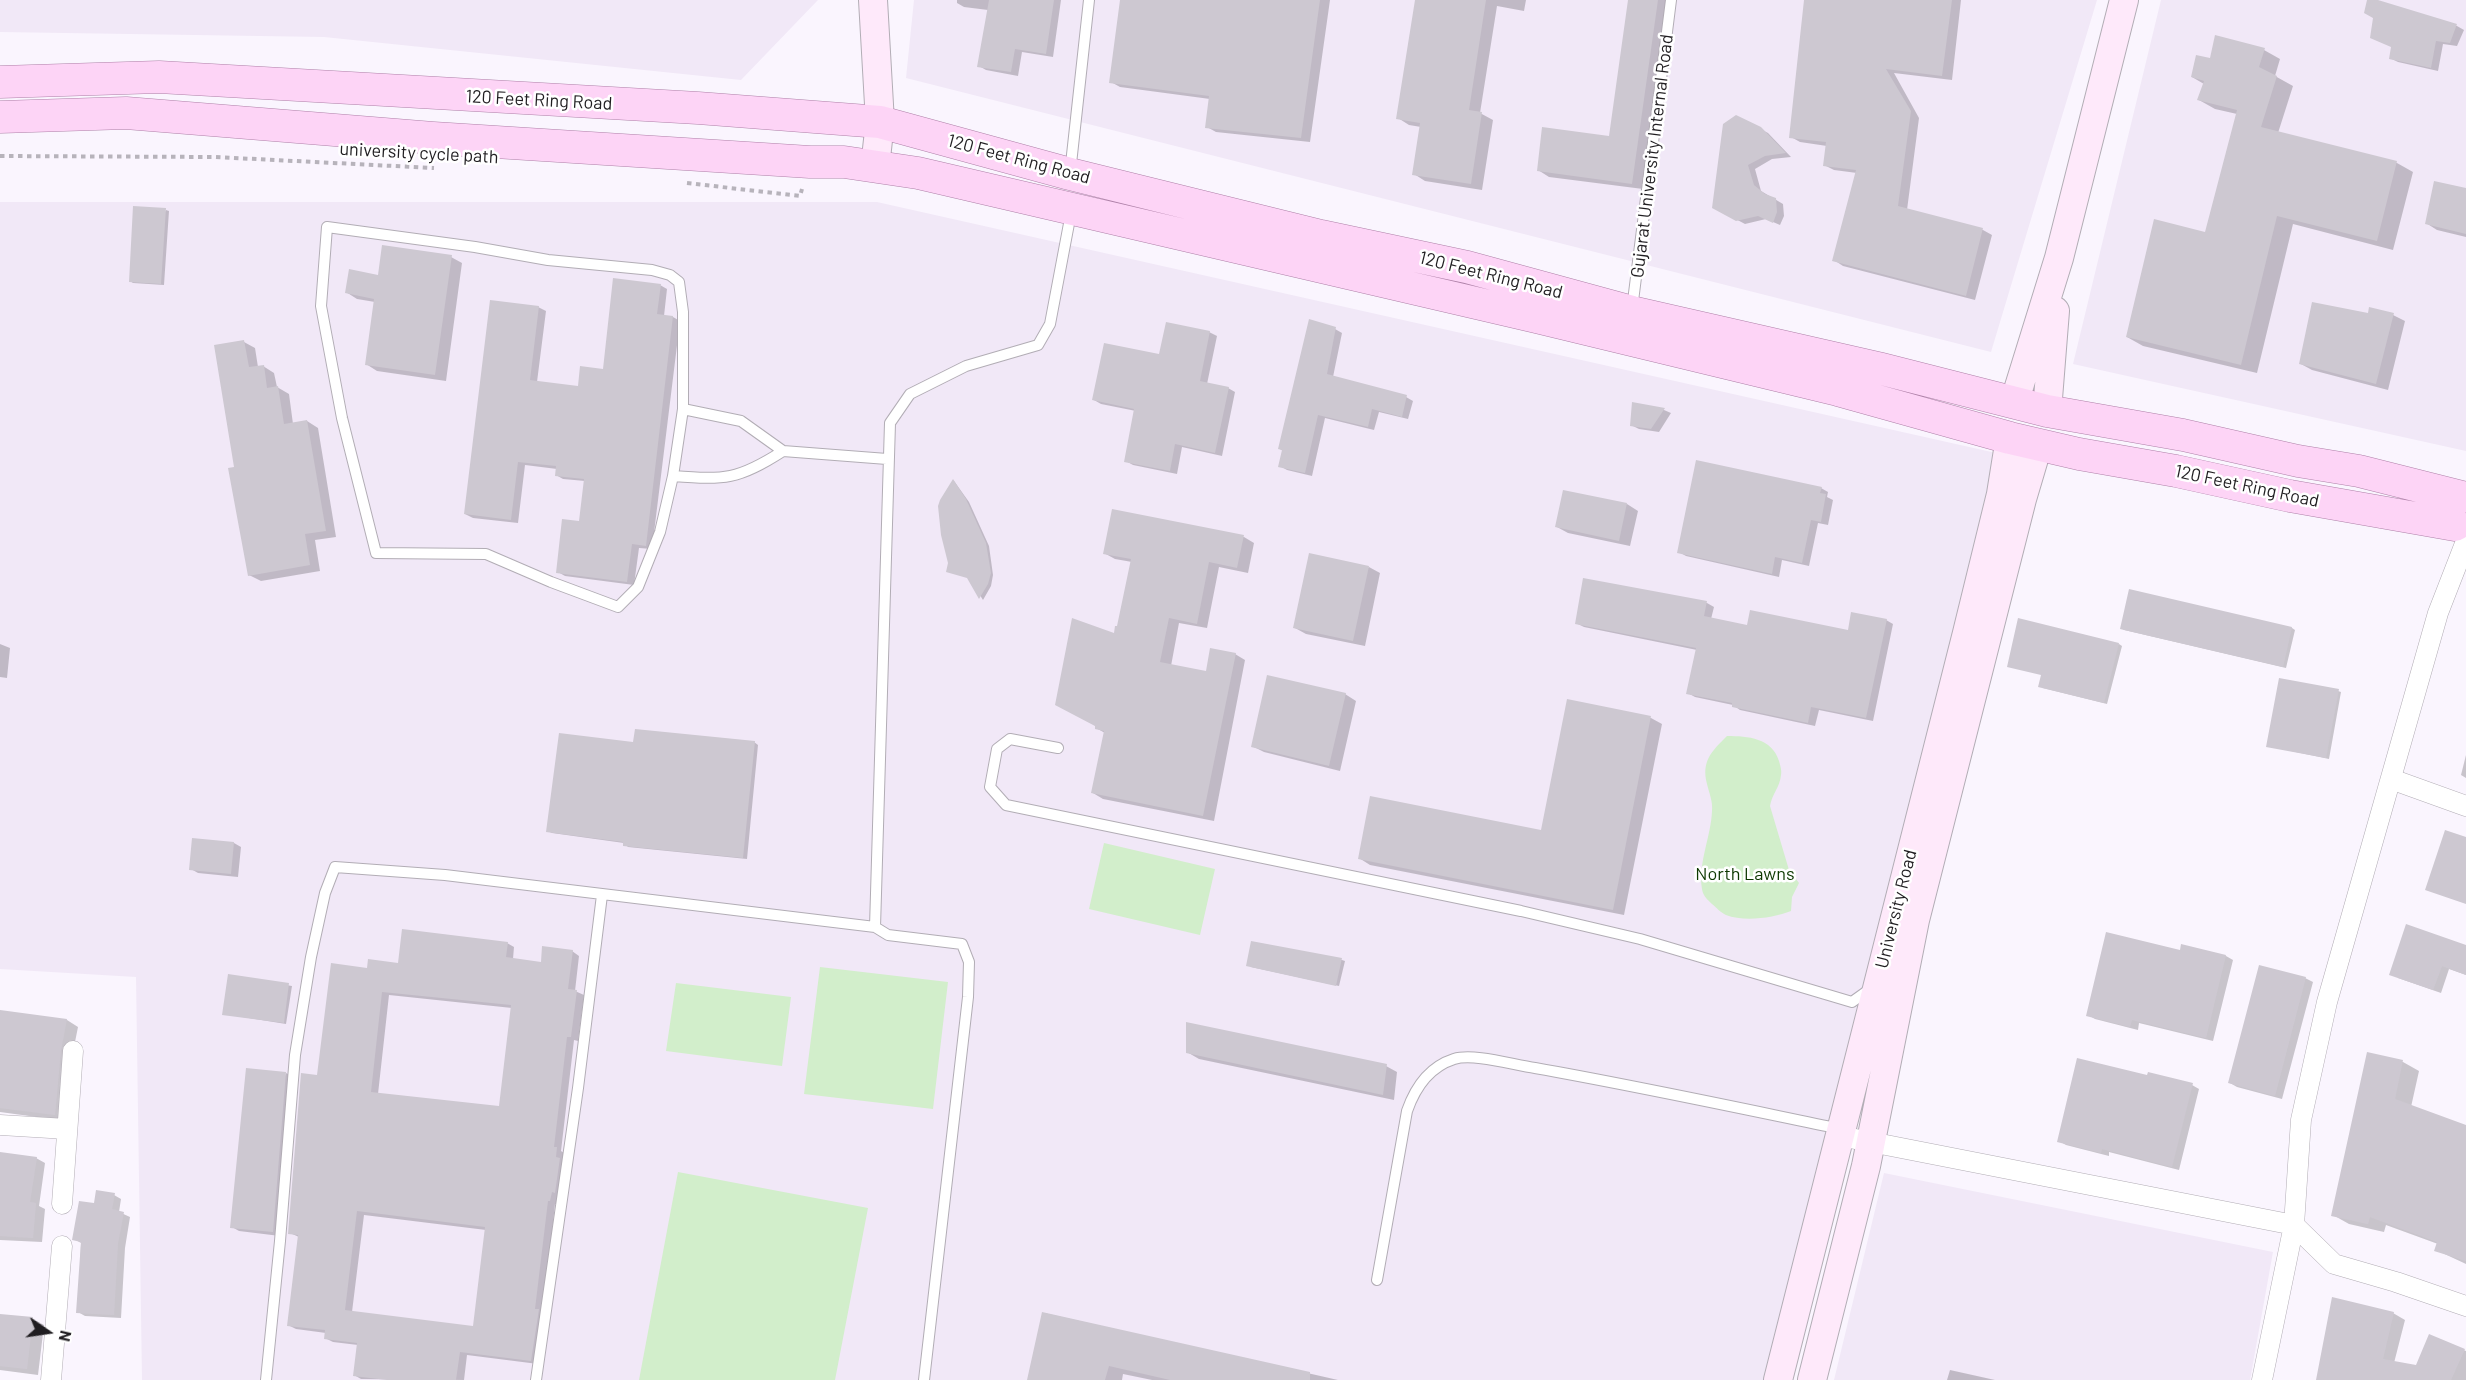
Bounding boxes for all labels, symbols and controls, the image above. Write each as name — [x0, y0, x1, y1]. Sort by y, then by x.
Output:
street label: Gujarat University Internal Road — [1626, 33, 1678, 279]
street label: 120 Feet Ring Road — [465, 85, 613, 115]
street label: 120 Feet Ring Road — [945, 130, 1093, 188]
street label: university cycle path — [339, 138, 499, 168]
street label: 120 Feet Ring Road — [1417, 247, 1565, 303]
street label: 120 Feet Ring Road — [2173, 460, 2321, 512]
street label: University Road — [1871, 847, 1921, 971]
park label: North Lawns — [1695, 863, 1795, 885]
north arrow — [18, 1302, 78, 1362]
text: N — [56, 1329, 76, 1343]

